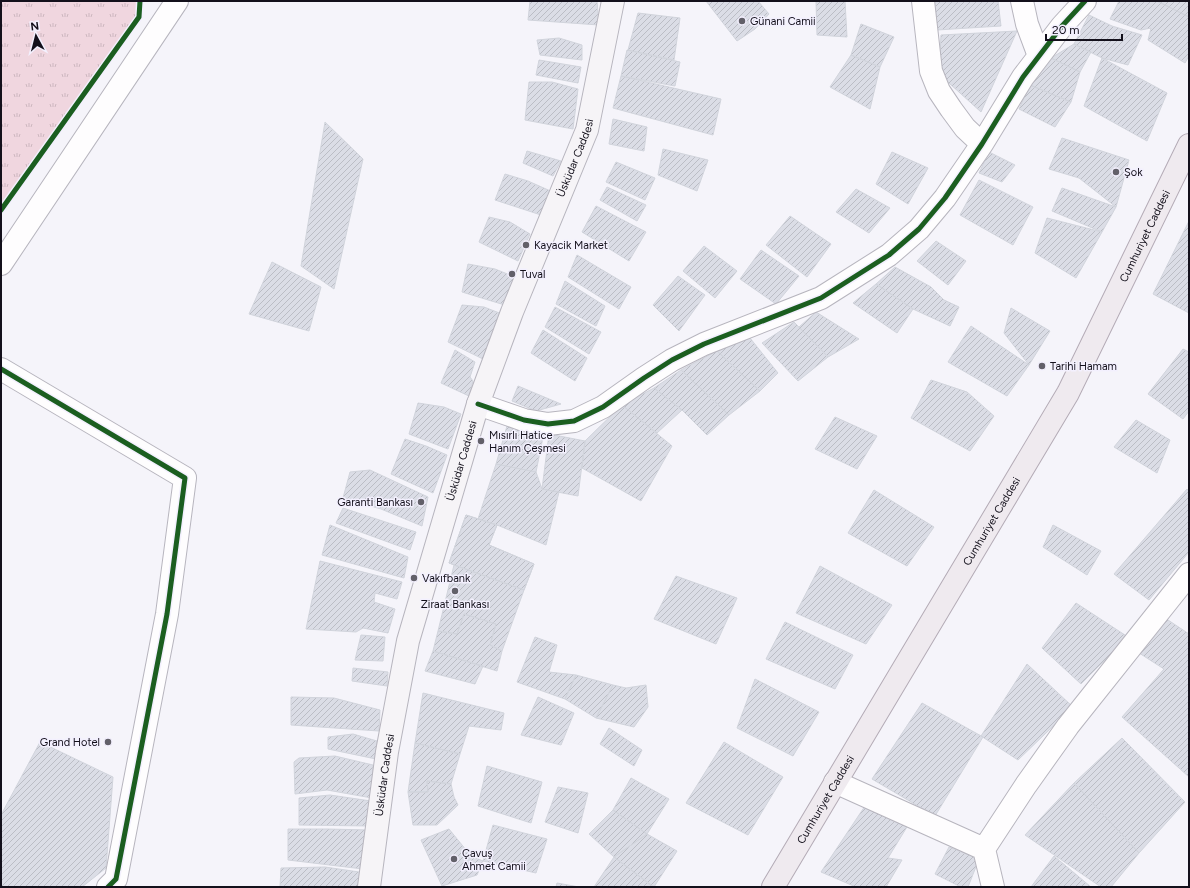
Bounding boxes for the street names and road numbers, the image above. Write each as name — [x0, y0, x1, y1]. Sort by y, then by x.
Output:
street label: Üsküdar Caddesi — [553, 118, 596, 199]
street label: Cumhuriyet Caddesi — [1117, 188, 1173, 284]
street label: Üsküdar Caddesi — [442, 419, 479, 503]
street label: Cumhuriyet Caddesi — [960, 475, 1023, 568]
street label: Üsküdar Caddesi — [371, 733, 397, 817]
street label: Cumhuriyet Caddesi — [794, 753, 857, 846]

